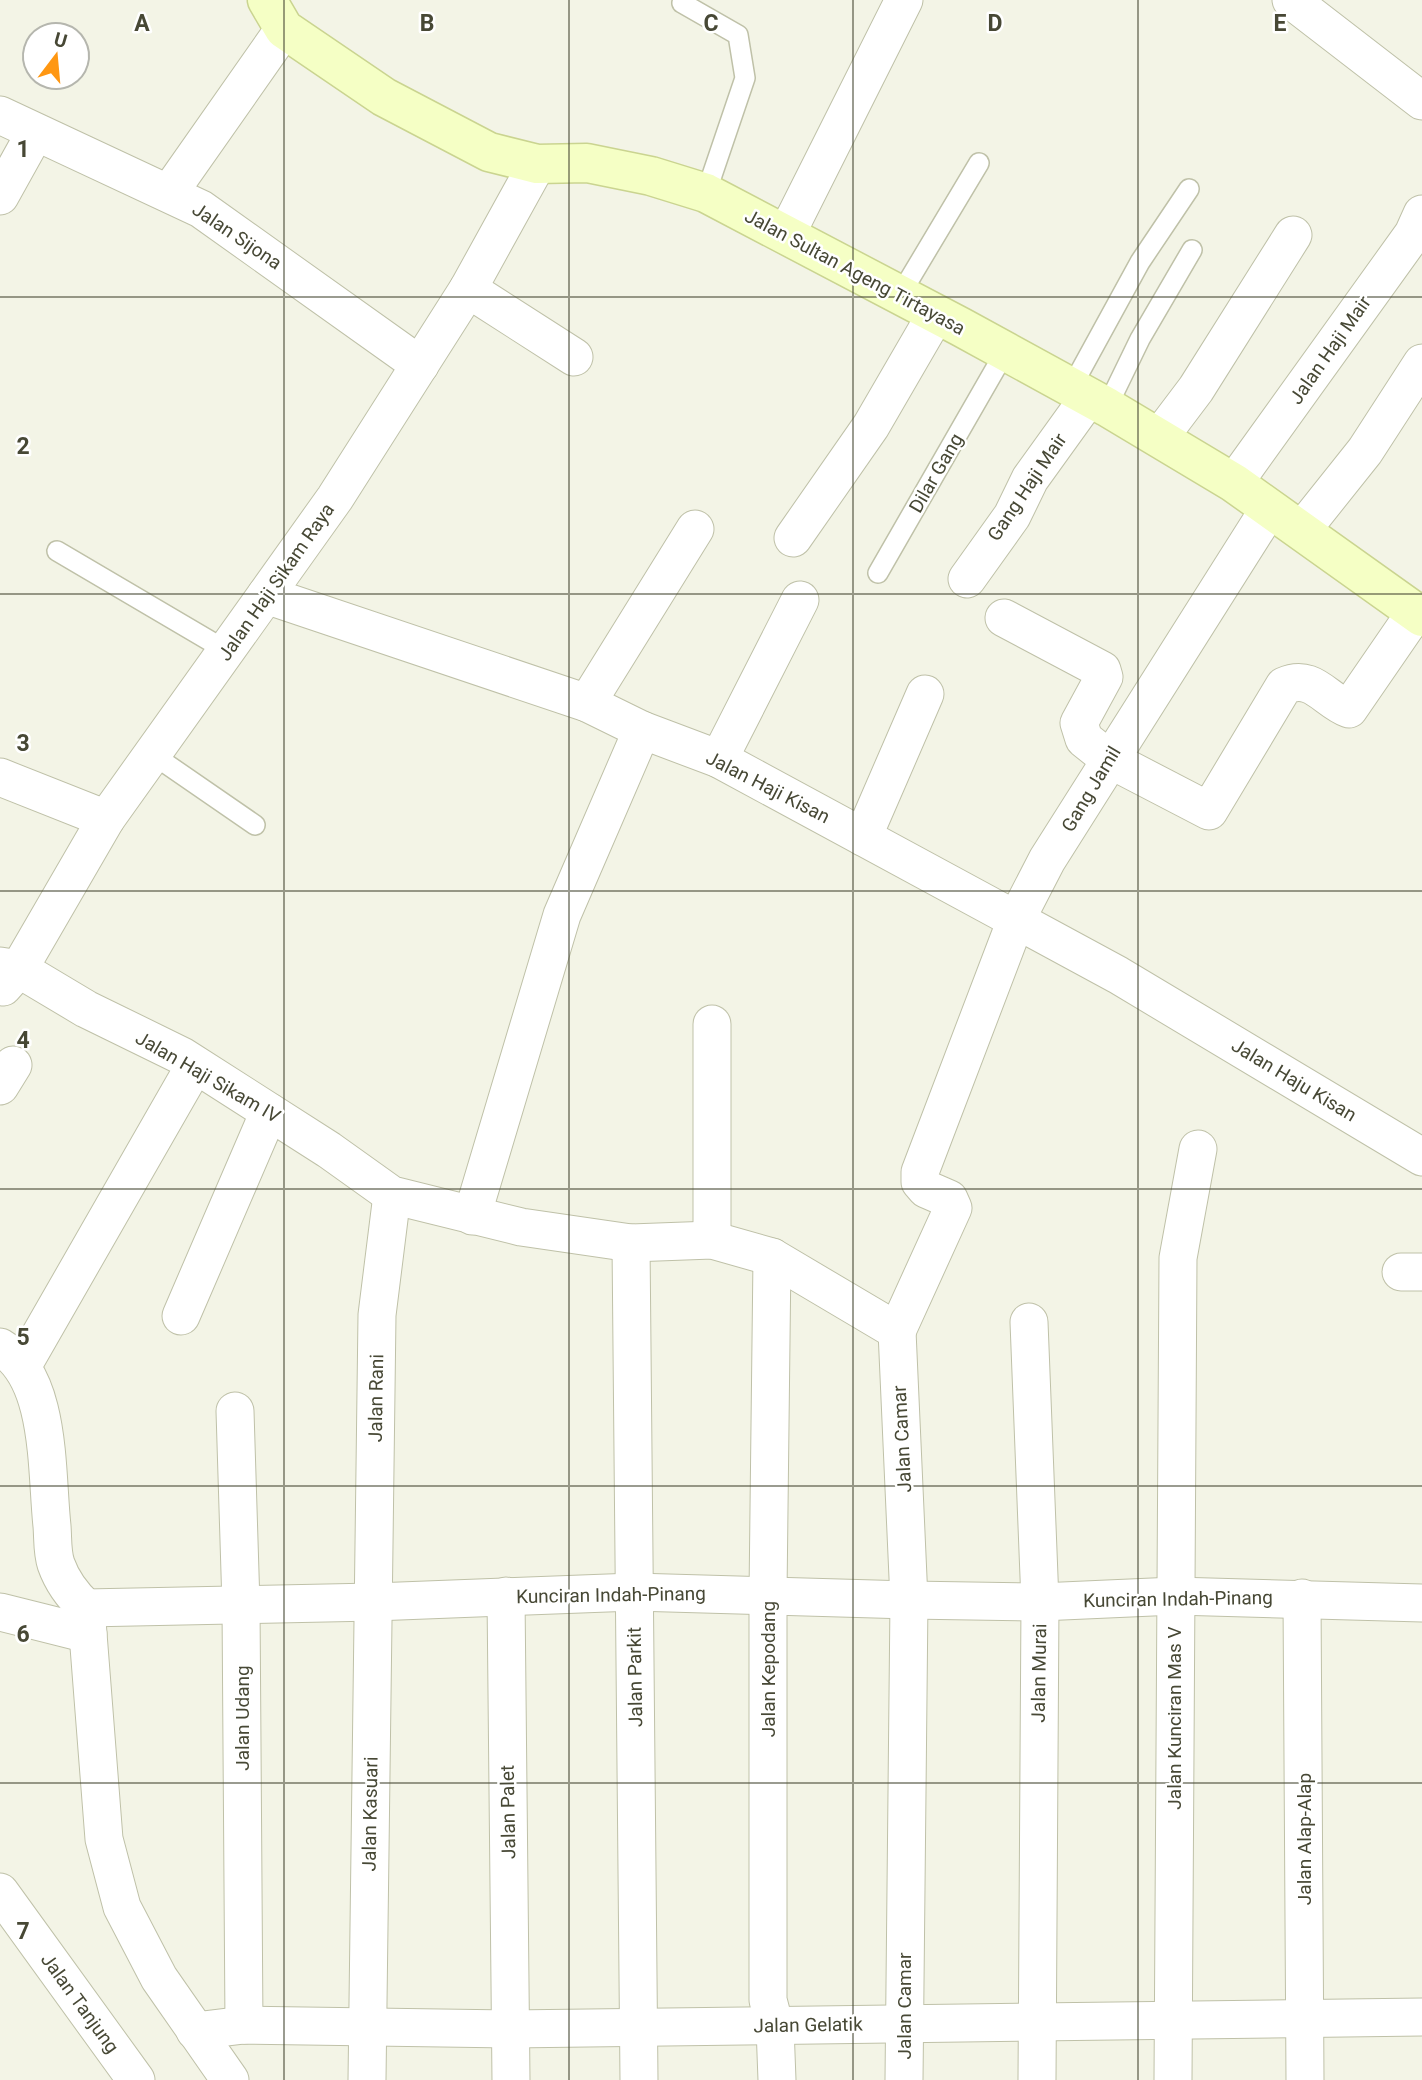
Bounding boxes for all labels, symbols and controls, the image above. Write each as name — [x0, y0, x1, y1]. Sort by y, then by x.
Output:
text: A — [134, 10, 150, 37]
text: B — [420, 10, 434, 37]
text: C — [703, 10, 719, 37]
text: D — [988, 10, 1002, 37]
text: E — [1274, 10, 1287, 37]
north arrow — [21, 21, 91, 91]
text: U — [51, 27, 70, 53]
text: 1 — [16, 136, 30, 163]
street label: Jalan Sijona — [188, 198, 286, 274]
street label: Jalan Sultan Ageng Tirtayasa — [741, 204, 969, 340]
street label: Jalan Haji Mair — [1284, 291, 1376, 409]
street label: Gang Haji Mair — [983, 428, 1072, 545]
street label: Dilar Gang — [904, 429, 968, 517]
text: 2 — [16, 433, 30, 460]
street label: Jalan Haji Sikam Raya — [213, 499, 339, 665]
text: 3 — [16, 730, 30, 757]
street label: Gang Jamil — [1056, 742, 1126, 836]
street label: Jalan Haji Kisan — [702, 746, 834, 828]
street label: Jalan Haji Sikam IV — [132, 1026, 284, 1128]
text: 4 — [16, 1027, 30, 1054]
street label: Jalan Haju Kisan — [1227, 1034, 1361, 1126]
text: 5 — [16, 1324, 30, 1351]
street label: Jalan Rani — [364, 1354, 388, 1442]
street label: Jalan Camar — [888, 1384, 916, 1493]
street label: Kunciran Indah-Pinang — [516, 1582, 706, 1608]
street label: Kunciran Indah-Pinang — [1083, 1586, 1273, 1612]
street label: Jalan Kepodang — [757, 1601, 780, 1737]
text: 6 — [16, 1621, 30, 1648]
street label: Jalan Murai — [1027, 1623, 1051, 1723]
street label: Jalan Kunciran Mas V — [1163, 1626, 1186, 1810]
street label: Jalan Parkit — [623, 1627, 647, 1727]
street label: Jalan Udang — [231, 1665, 254, 1771]
street label: Jalan Kasuari — [357, 1756, 383, 1872]
street label: Jalan Palet — [496, 1765, 520, 1859]
street label: Jalan Alap-Alap — [1293, 1773, 1316, 1905]
text: 7 — [16, 1918, 30, 1945]
street label: Jalan Tanjung — [36, 1949, 124, 2057]
street label: Jalan Camar — [893, 1952, 916, 2060]
street label: Jalan Gelatik — [753, 2013, 863, 2037]

